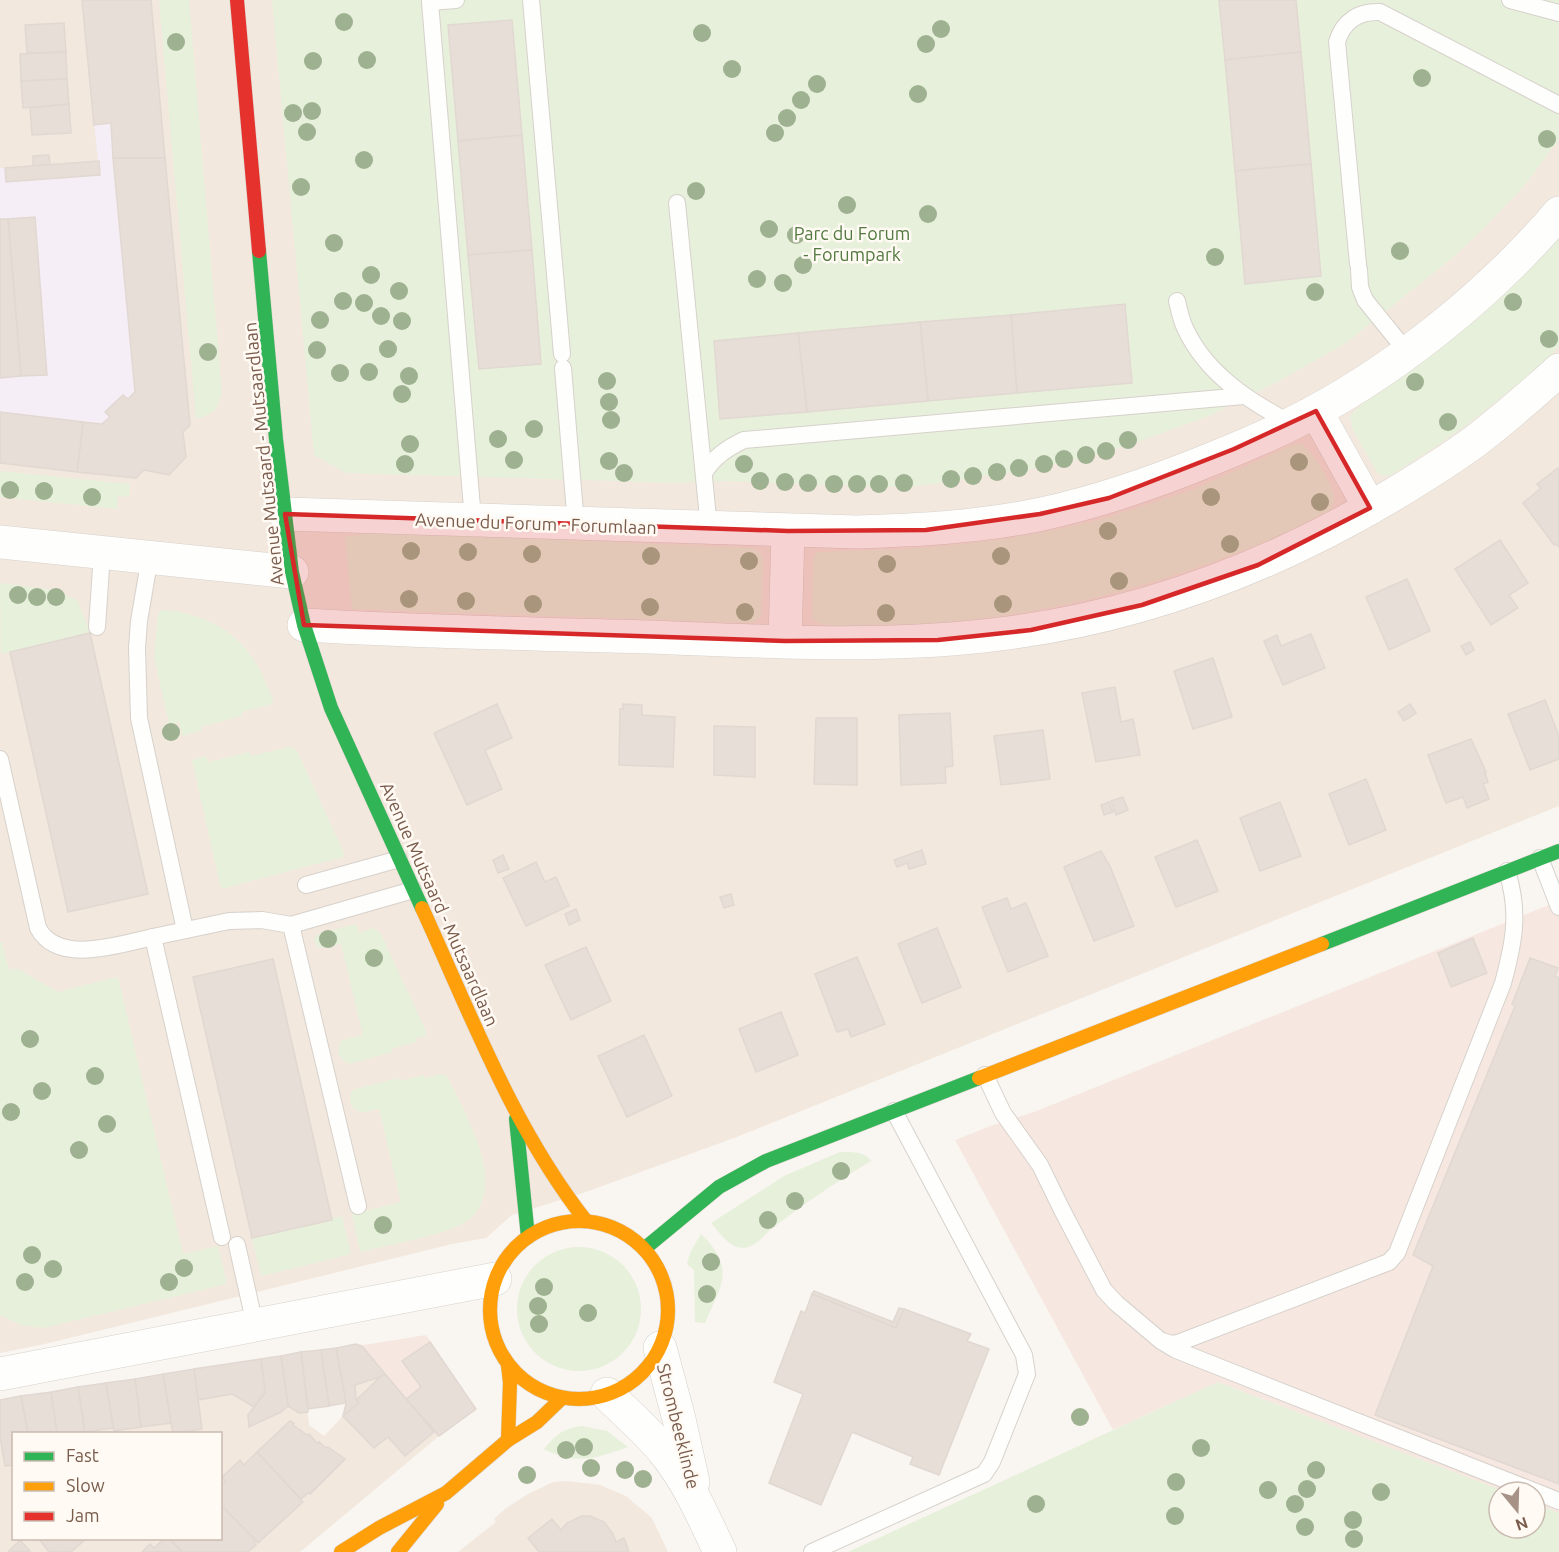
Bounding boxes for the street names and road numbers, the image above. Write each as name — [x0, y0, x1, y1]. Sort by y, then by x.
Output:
street label: Avenue Mutsaard - Mutsaardlaan — [239, 321, 287, 587]
street label: Avenue du Forum - Forumlaan — [415, 509, 657, 537]
street label: Avenue Mutsaard - Mutsaardlaan — [377, 779, 503, 1029]
street label: Strombeeklinde — [654, 1361, 704, 1491]

